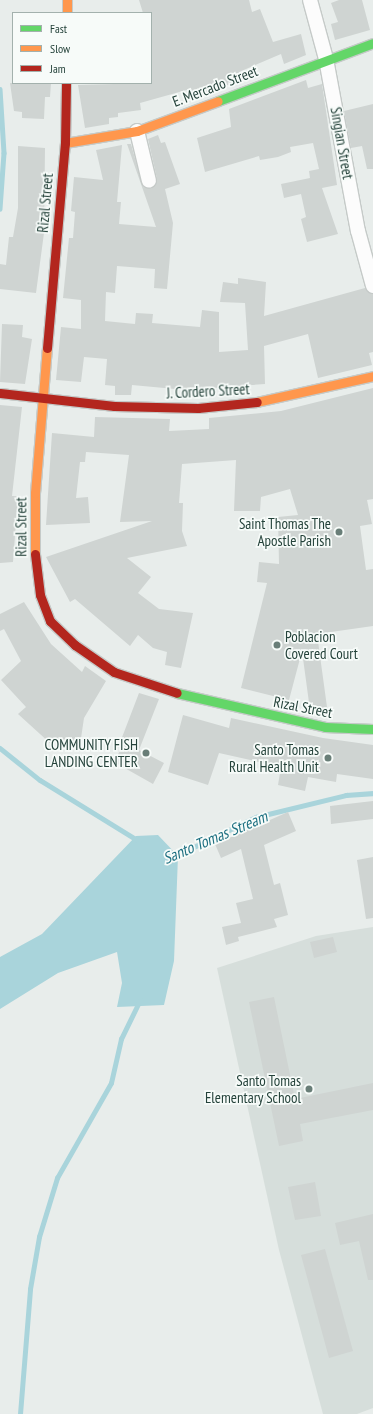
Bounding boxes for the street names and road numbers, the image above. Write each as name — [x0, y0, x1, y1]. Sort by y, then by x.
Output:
street label: E. Mercado Street — [169, 61, 261, 111]
street label: Singian Street — [327, 106, 357, 180]
street label: Rizal Street — [33, 173, 57, 233]
street label: J. Cordero Street — [166, 380, 250, 402]
street label: Rizal Street — [12, 497, 30, 557]
street label: Rizal Street — [272, 692, 334, 722]

